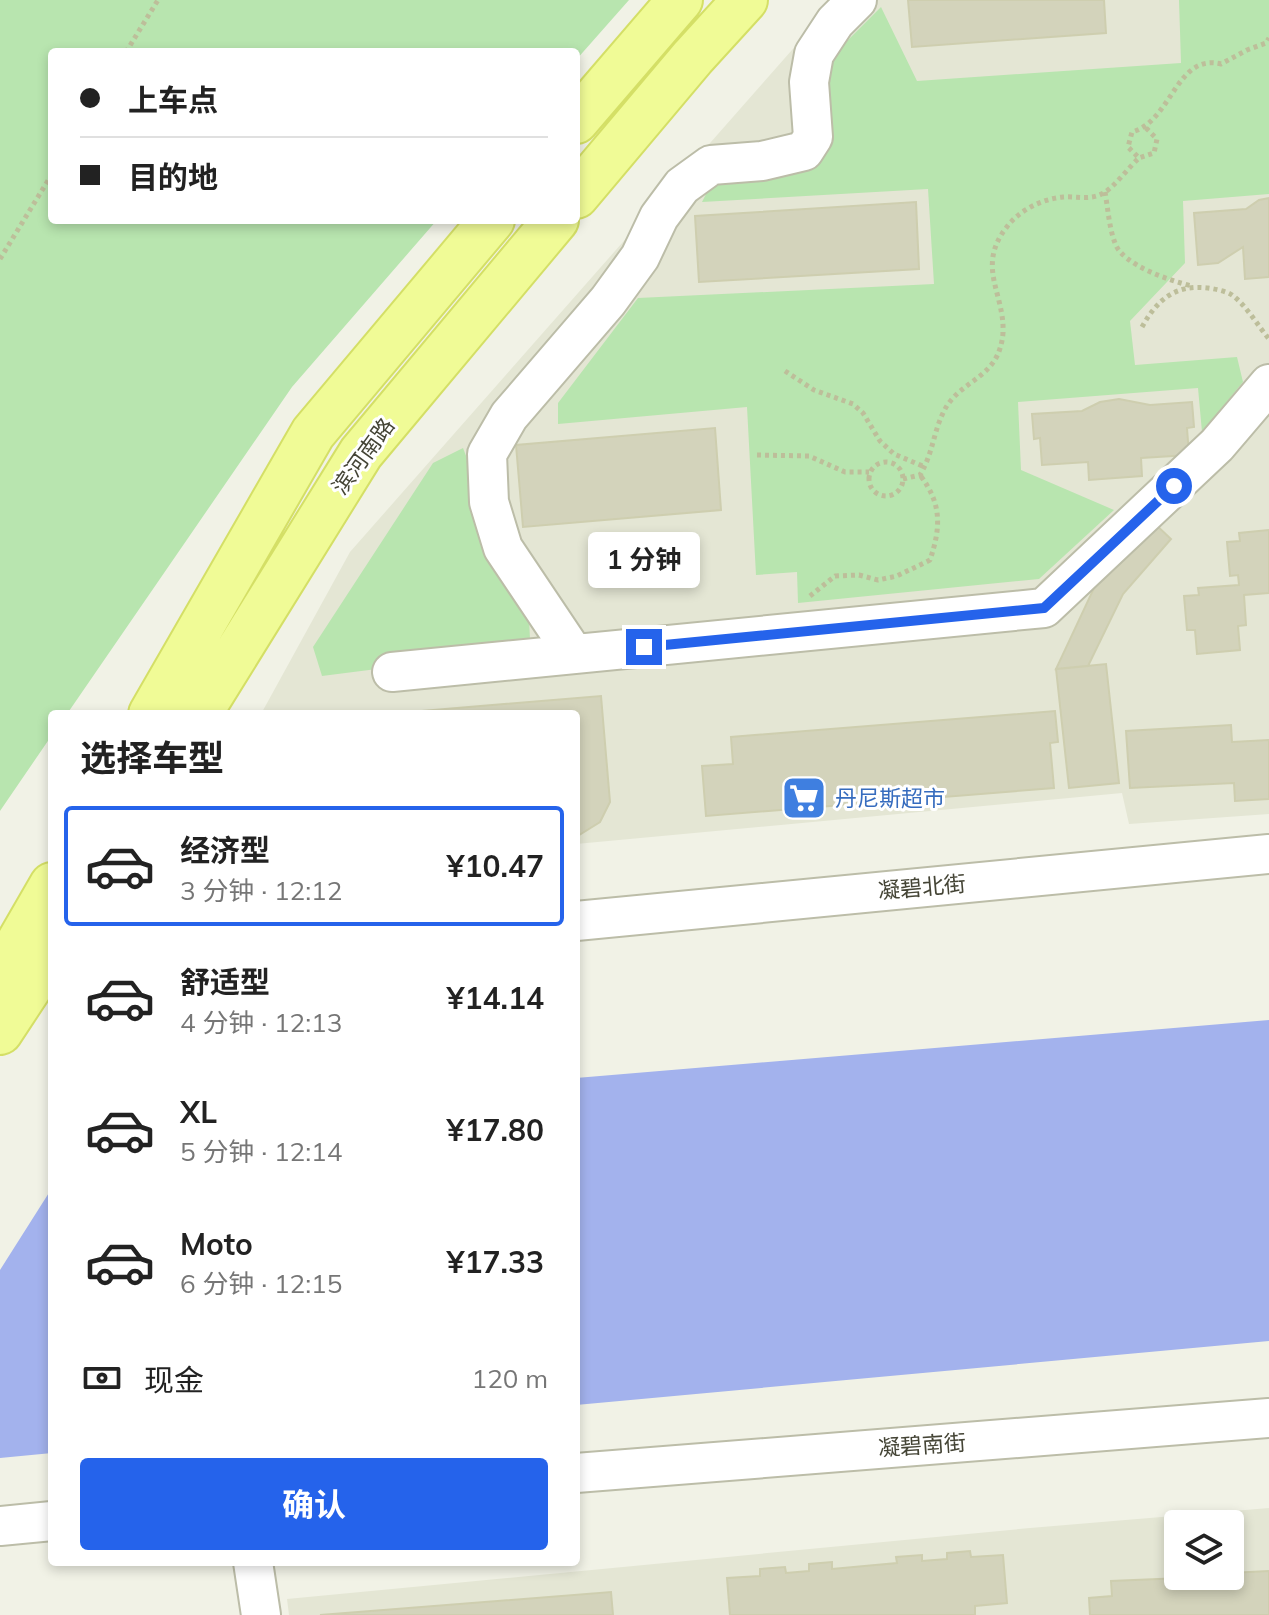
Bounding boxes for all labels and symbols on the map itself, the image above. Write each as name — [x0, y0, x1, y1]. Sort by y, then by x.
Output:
street label: 滨河南路 — [326, 412, 400, 500]
route start — [1156, 468, 1192, 504]
callout: 1 分钟 — [588, 531, 700, 587]
route end — [626, 629, 662, 665]
supermarket icon: 丹尼斯超市 — [780, 774, 828, 822]
place label: 丹尼斯超市 — [835, 784, 945, 812]
street label: 凝碧北街 — [877, 869, 967, 905]
street label: 凝碧南街 — [877, 1428, 967, 1462]

